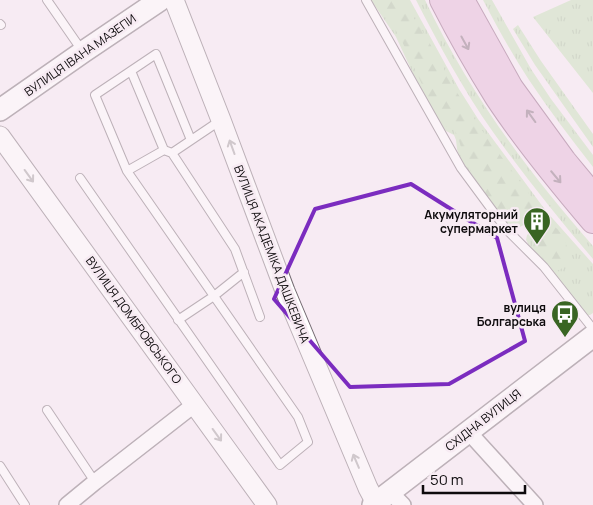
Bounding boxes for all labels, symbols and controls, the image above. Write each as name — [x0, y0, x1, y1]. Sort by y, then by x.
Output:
street label: ВУЛИЦЯ ІВАНА МАЗЕПИ — [21, 10, 139, 100]
one-way arrow — [461, 35, 470, 50]
one-way arrow — [526, 109, 536, 123]
one-way arrow — [226, 140, 235, 155]
street label: ВУЛИЦЯ АКАДЕМІКА ДАШКЕВИЧА — [230, 162, 314, 346]
one-way arrow — [24, 169, 34, 183]
one-way arrow — [550, 171, 562, 184]
place label: Акумуляторний супермаркет — [424, 206, 519, 237]
building icon: Акумуляторний супермаркет — [522, 206, 552, 245]
street label: ВУЛИЦЯ ДОМБРОВСЬКОГО — [82, 253, 186, 387]
place label: вулиця Болгарська — [477, 299, 546, 330]
bus stop icon: вулиця Болгарська — [550, 299, 580, 338]
street label: СХІДНА ВУЛИЦЯ — [442, 385, 524, 455]
one-way arrow — [212, 427, 222, 441]
one-way arrow — [351, 454, 361, 469]
scale bar — [423, 462, 526, 494]
text: 50 m — [430, 469, 464, 490]

